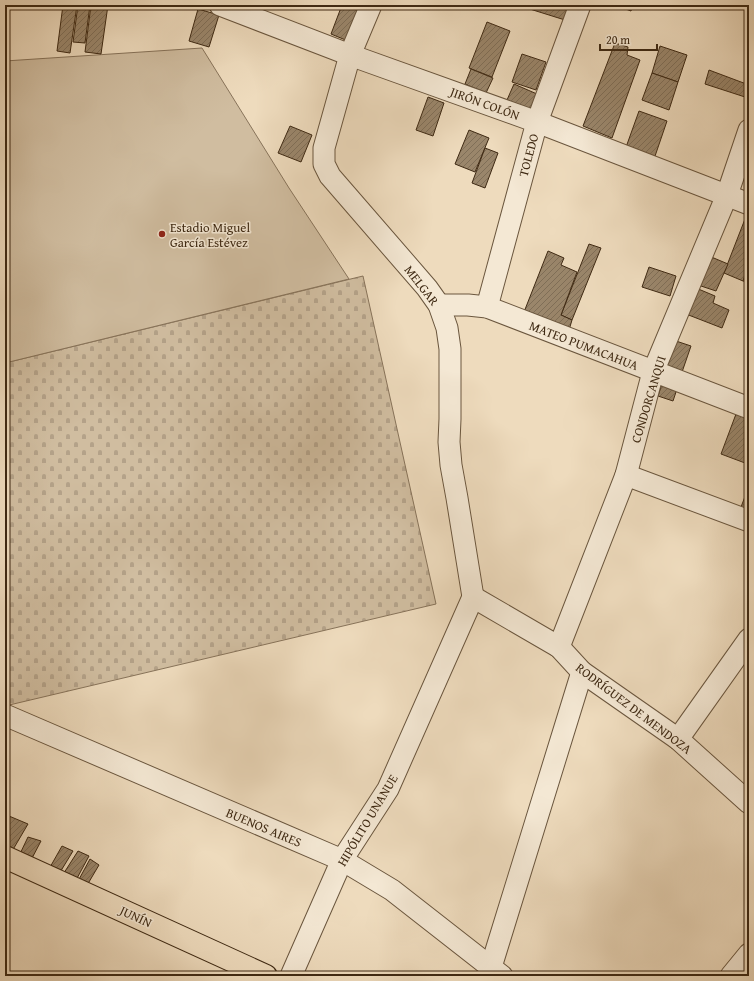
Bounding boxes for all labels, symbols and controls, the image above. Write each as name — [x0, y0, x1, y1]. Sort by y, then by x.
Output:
scale bar — [600, 26, 657, 52]
text: 20 m — [606, 31, 630, 48]
street label: JIRÓN COLÓN — [446, 81, 523, 125]
street label: TOLEDO — [514, 131, 543, 179]
place label: Estadio Miguel García Estévez — [170, 218, 250, 252]
marker: Estadio Miguel García Estévez — [157, 229, 167, 239]
street label: MELGAR — [400, 261, 444, 310]
street label: MATEO PUMACAHUA — [527, 316, 641, 375]
street label: CONDORCANQUI — [626, 353, 671, 445]
street label: RODRÍGUEZ DE MENDOZA — [572, 658, 696, 758]
street label: HIPÓLITO UNANUE — [332, 770, 403, 870]
street label: BUENOS AIRES — [223, 803, 305, 852]
street label: JUNÍN — [115, 900, 156, 932]

